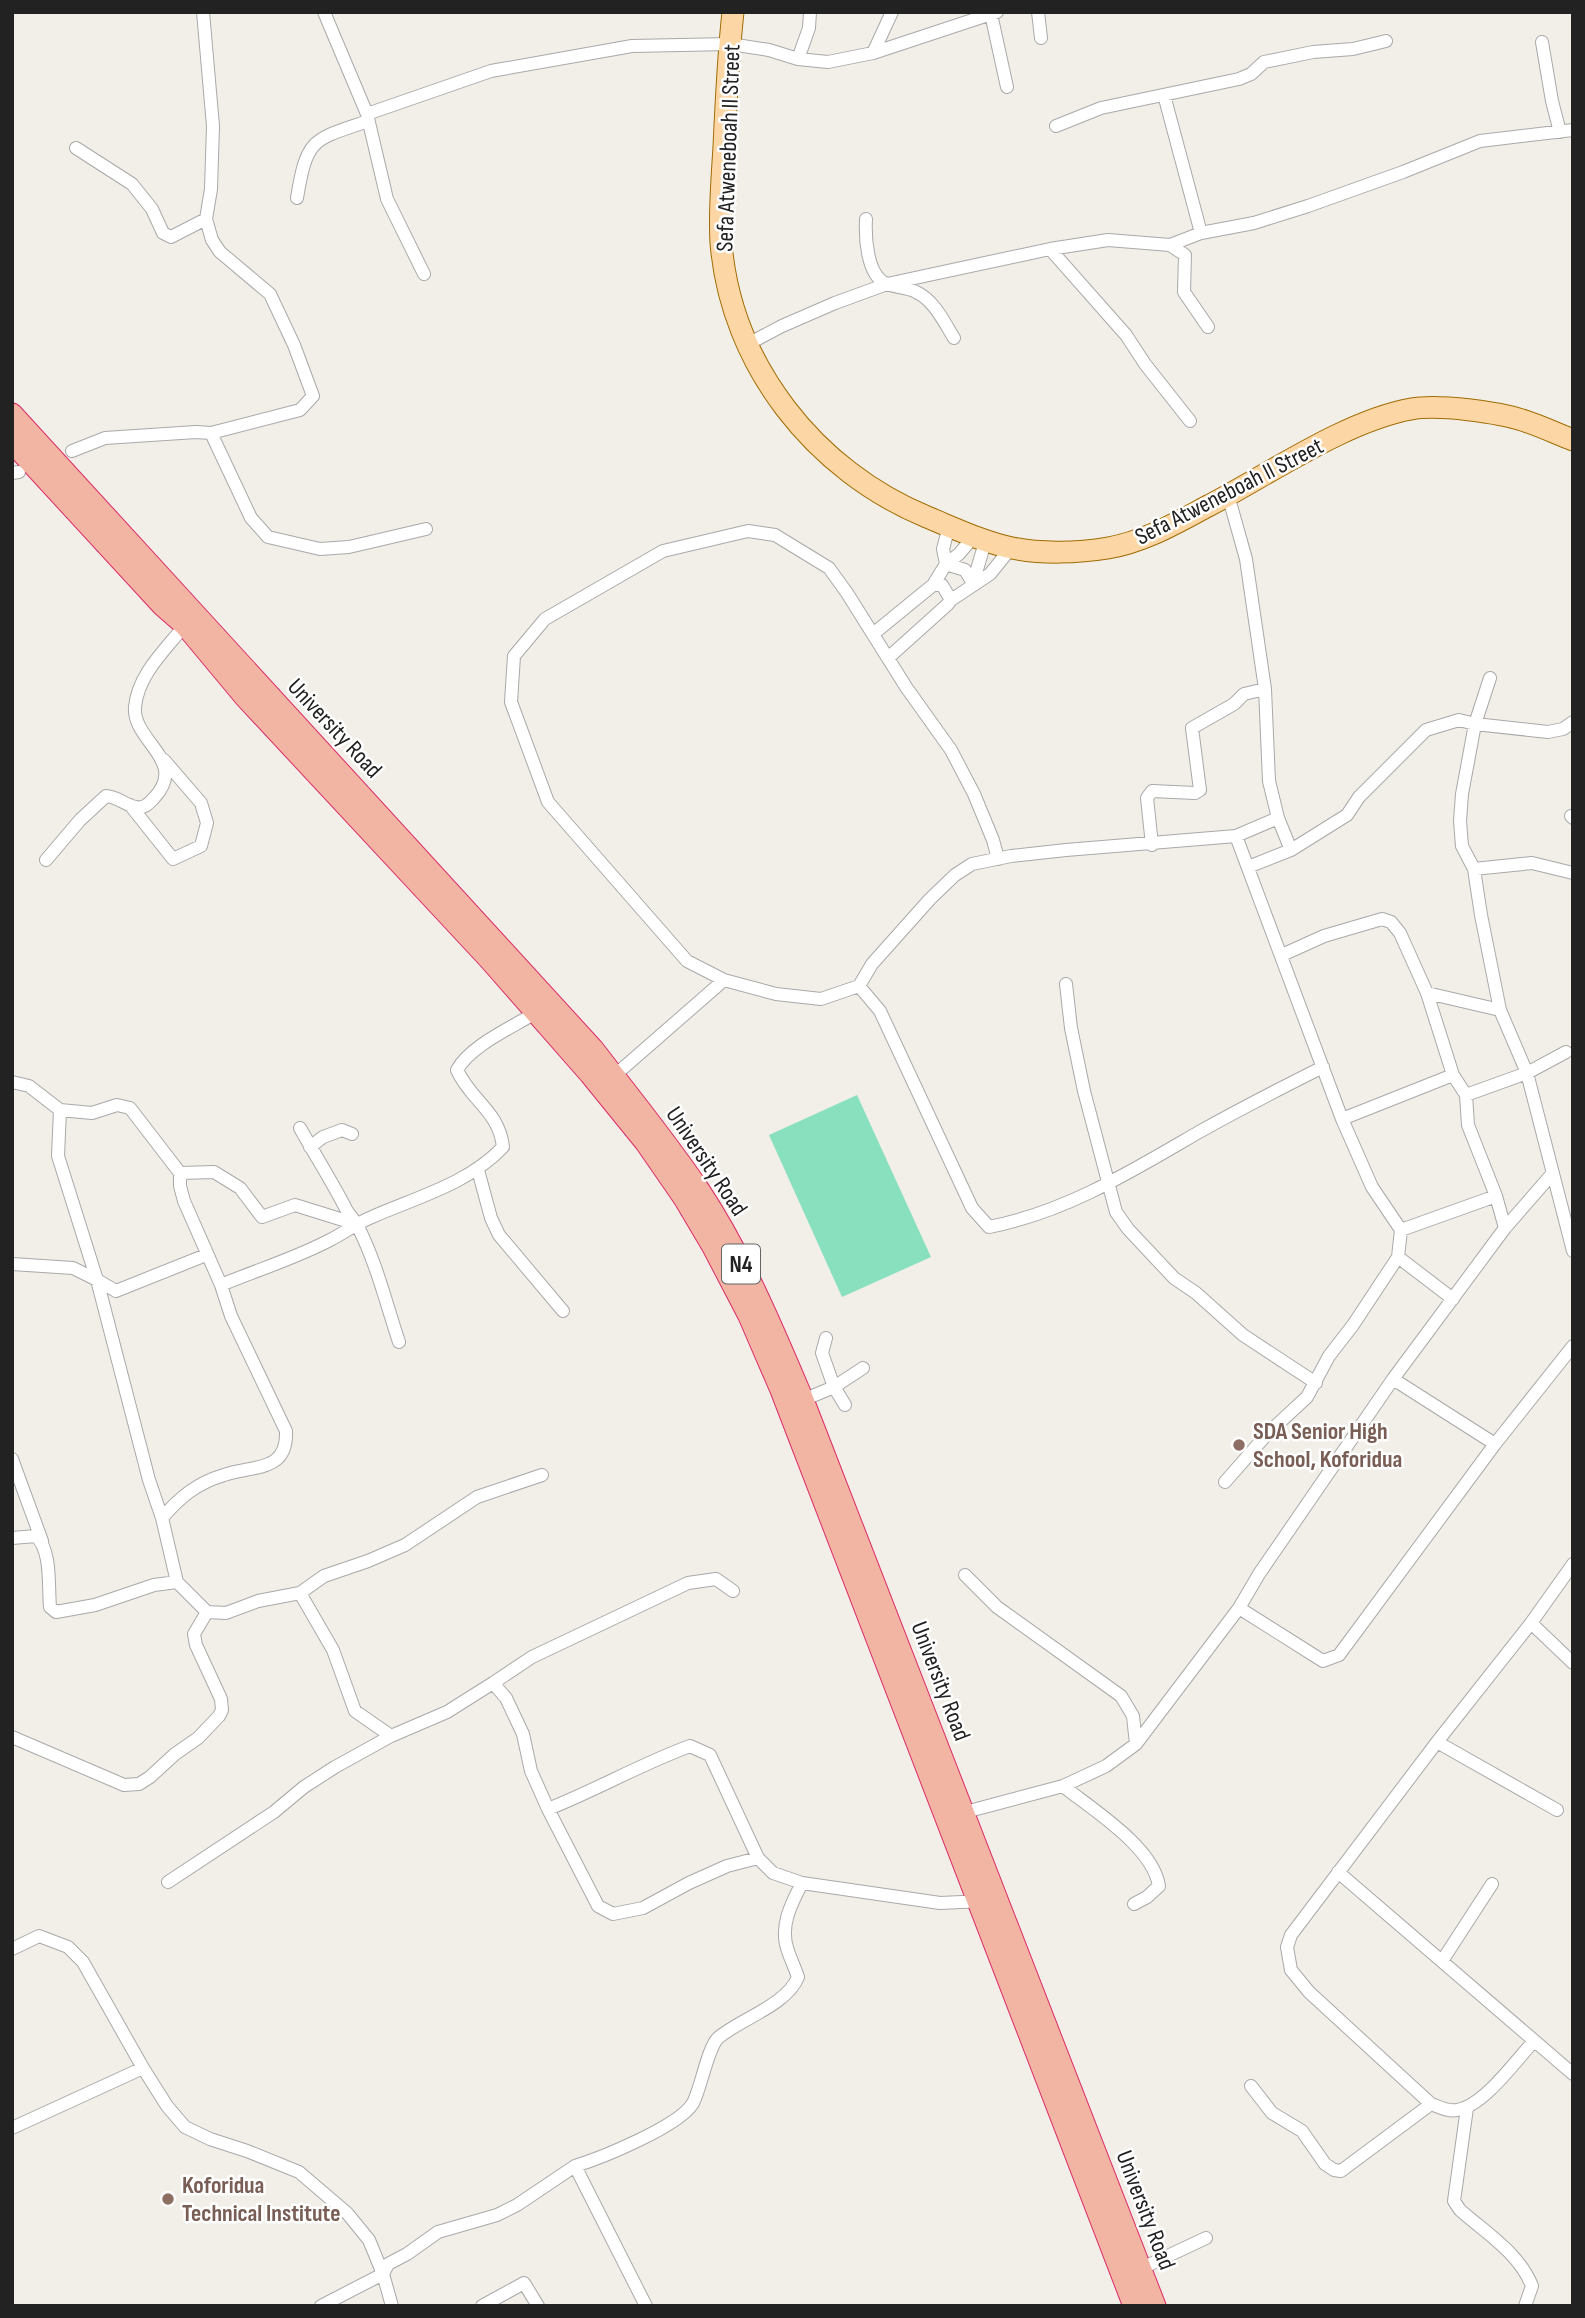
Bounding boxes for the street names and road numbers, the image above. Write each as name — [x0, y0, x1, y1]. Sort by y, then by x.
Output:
street label: Sefa Atweneboah II Street — [710, 44, 747, 252]
street label: Sefa Atweneboah II Street — [1130, 431, 1328, 551]
street label: University Road — [281, 673, 388, 784]
street label: University Road — [660, 1101, 754, 1221]
road number: N4 — [722, 1245, 760, 1284]
street label: University Road — [905, 1617, 977, 1745]
street label: University Road — [1110, 2146, 1182, 2274]

